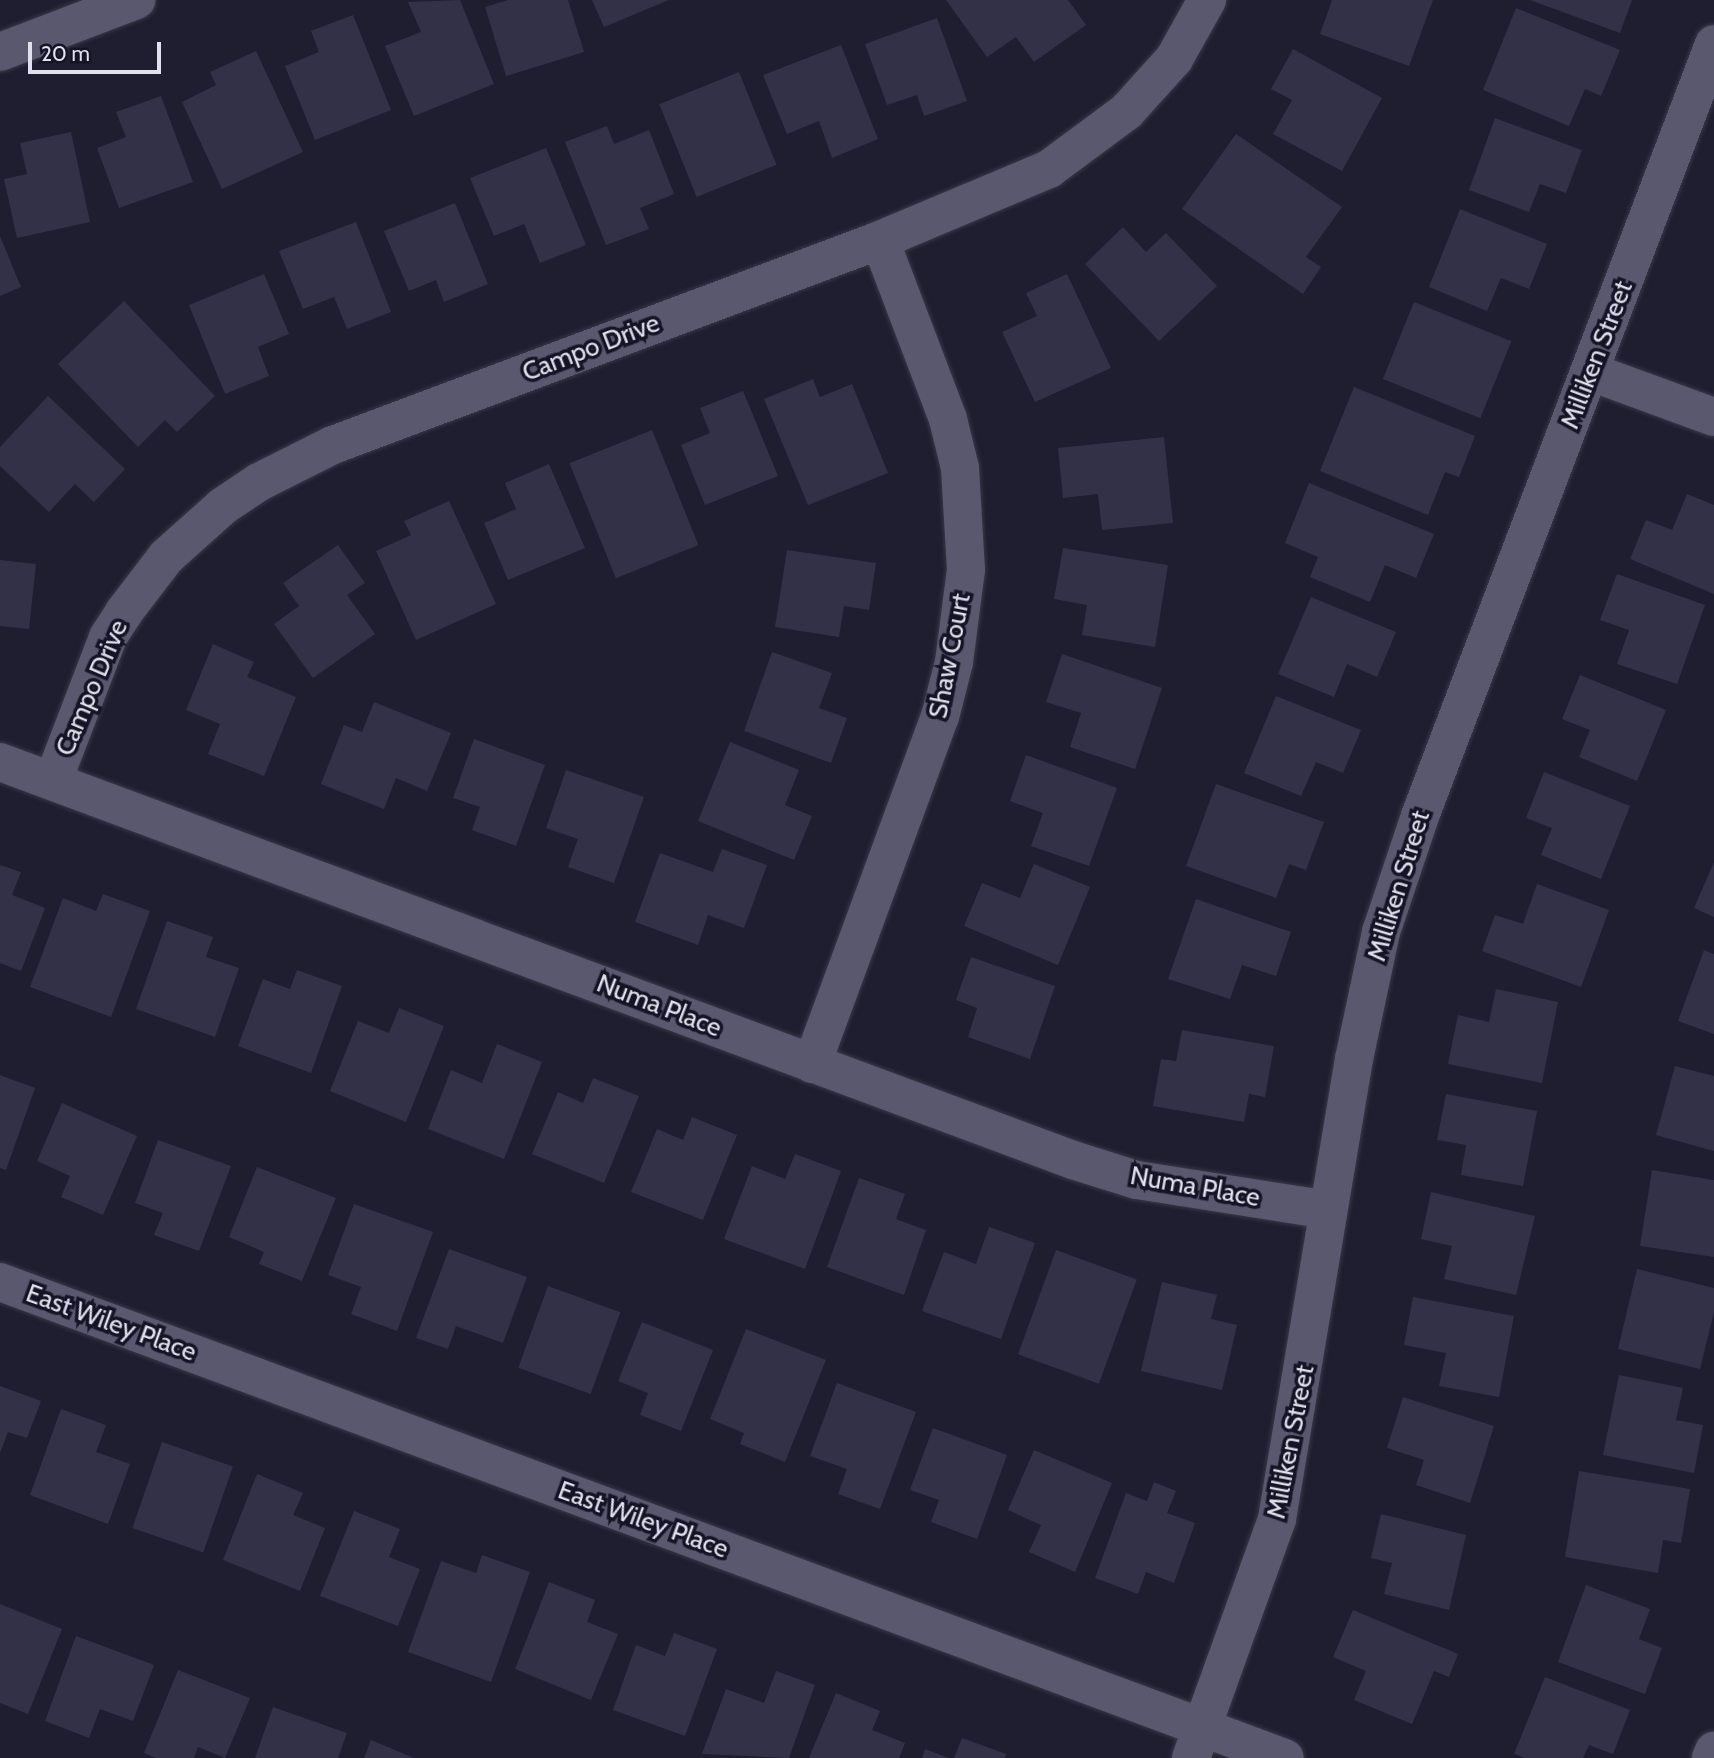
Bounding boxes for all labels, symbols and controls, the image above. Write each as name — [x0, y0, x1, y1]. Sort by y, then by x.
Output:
scale bar — [32, 28, 164, 72]
text: 20 m — [41, 41, 90, 66]
street label: Milliken Street — [1555, 277, 1639, 433]
street label: Campo Drive — [518, 308, 664, 388]
street label: Shaw Court — [923, 591, 977, 721]
street label: Campo Drive — [49, 616, 135, 760]
street label: Milliken Street — [1361, 807, 1437, 965]
street label: Numa Place — [592, 968, 726, 1044]
street label: Numa Place — [1128, 1160, 1262, 1214]
street label: East Wiley Place — [22, 1278, 200, 1368]
street label: Milliken Street — [1261, 1363, 1321, 1521]
street label: East Wiley Place — [554, 1475, 732, 1565]

